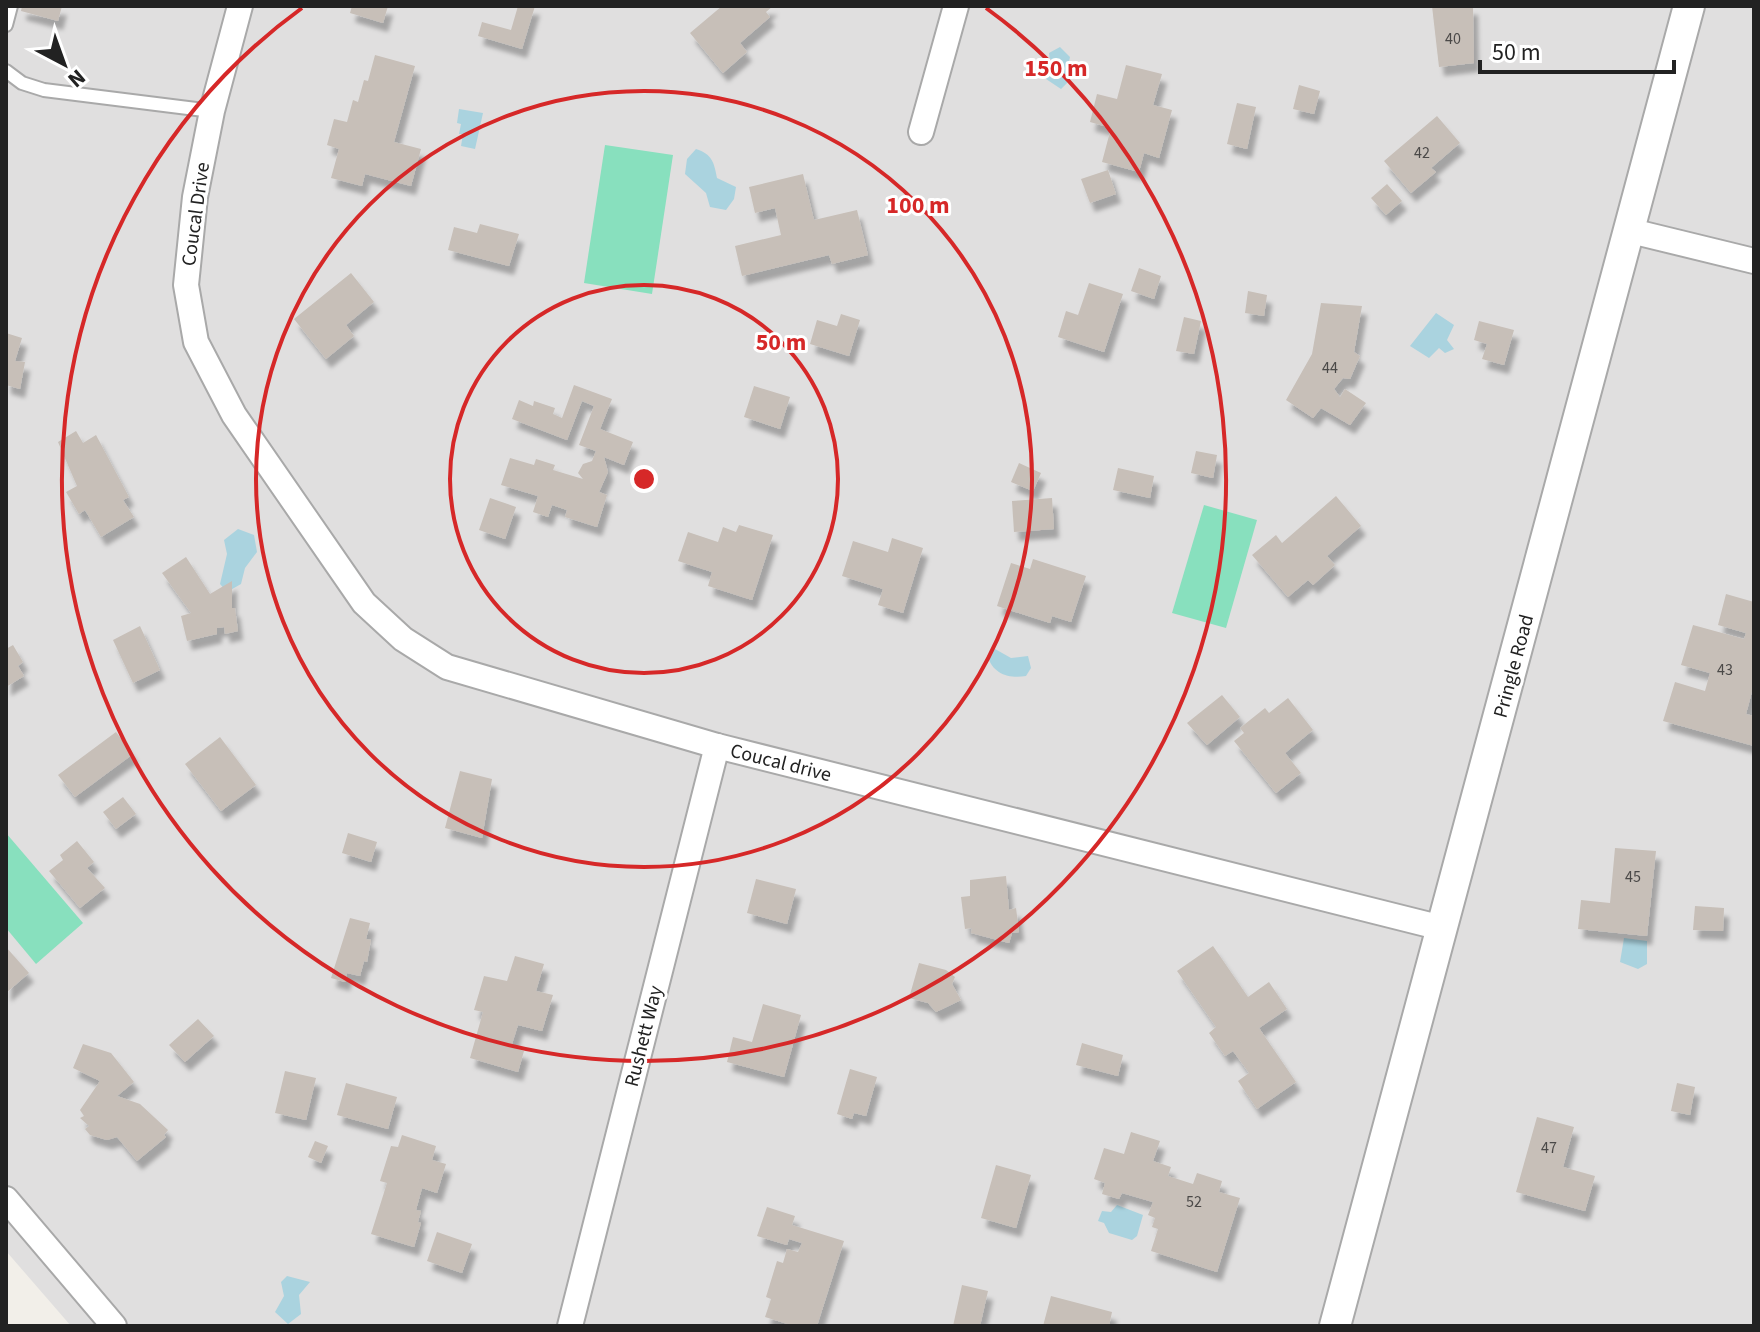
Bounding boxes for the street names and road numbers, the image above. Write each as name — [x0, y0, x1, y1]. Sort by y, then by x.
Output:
street label: Coucal Drive — [175, 160, 217, 268]
street label: Pringle Road — [1487, 611, 1541, 721]
street label: Coucal drive — [727, 737, 834, 789]
street label: Rushett Way — [618, 982, 670, 1090]

